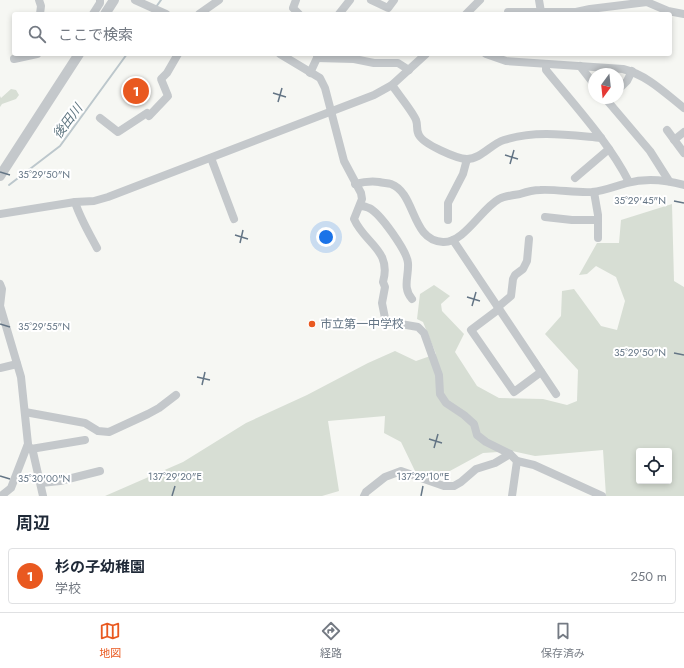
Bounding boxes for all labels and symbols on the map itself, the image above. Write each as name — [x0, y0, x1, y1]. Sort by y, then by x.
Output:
north arrow — [588, 68, 624, 104]
pin: 1 — [123, 76, 149, 106]
water label: 後田川 — [48, 98, 88, 143]
text: 35°29'50"N — [18, 167, 70, 182]
text: 35°29'45"N — [614, 193, 666, 208]
your location — [316, 227, 336, 247]
place label: 市立第一中学校 — [320, 315, 404, 333]
text: 35°29'55"N — [18, 319, 70, 334]
marker: 市立第一中学校 — [307, 319, 317, 329]
text: 35°29'50"N — [614, 345, 666, 360]
text: 137°29'20"E — [148, 469, 202, 484]
text: 137°29'10"E — [397, 469, 449, 484]
text: 35°30'00"N — [18, 471, 70, 486]

